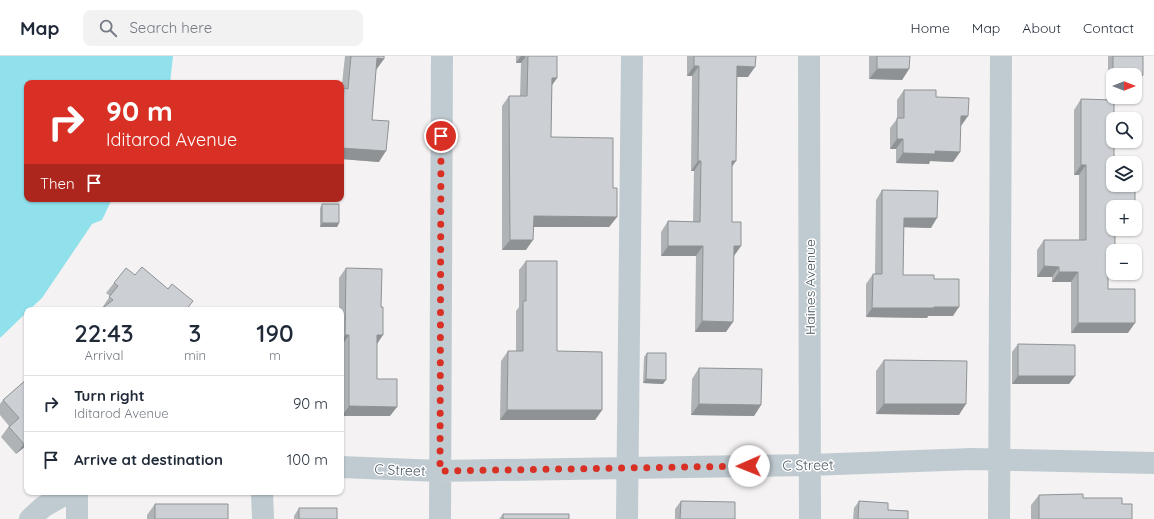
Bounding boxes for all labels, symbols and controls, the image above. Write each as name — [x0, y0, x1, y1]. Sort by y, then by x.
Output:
search box — [83, 10, 363, 46]
text: Map — [20, 16, 59, 40]
icon: search — [97, 17, 119, 39]
text: Search here — [129, 18, 212, 37]
text: Home — [911, 19, 950, 37]
text: Map — [972, 19, 1000, 37]
text: About — [1022, 19, 1061, 37]
text: Contact — [1083, 19, 1134, 37]
north arrow — [1106, 68, 1142, 104]
map controls — [1106, 68, 1142, 280]
text: 90 m — [106, 93, 173, 128]
icon: right — [40, 96, 92, 148]
button: search — [1106, 112, 1142, 148]
pin — [424, 119, 458, 153]
icon: arrive — [430, 125, 452, 147]
text: Iditarod Avenue — [106, 128, 237, 151]
button: layers — [1106, 156, 1142, 192]
icon: arrive — [83, 172, 105, 194]
text: Then — [40, 174, 75, 193]
button: + — [1106, 200, 1142, 236]
street label: Haines Avenue — [801, 239, 819, 335]
button: − — [1106, 244, 1142, 280]
text: 22:43 — [74, 318, 134, 348]
text: 3 — [189, 318, 201, 348]
text: 190 — [256, 318, 294, 348]
text: Arrival — [84, 347, 123, 363]
text: min — [184, 347, 206, 363]
text: m — [269, 347, 281, 363]
text: Turn right — [74, 386, 145, 405]
icon: right — [40, 393, 62, 415]
text: 90 m — [293, 394, 328, 413]
text: Iditarod Avenue — [74, 405, 169, 421]
position arrow — [728, 445, 770, 487]
icon: arrive — [40, 449, 62, 471]
text: Arrive at destination — [74, 450, 223, 469]
text: 100 m — [287, 450, 328, 469]
street label: C Street — [782, 456, 834, 474]
street label: C Street — [374, 460, 426, 480]

